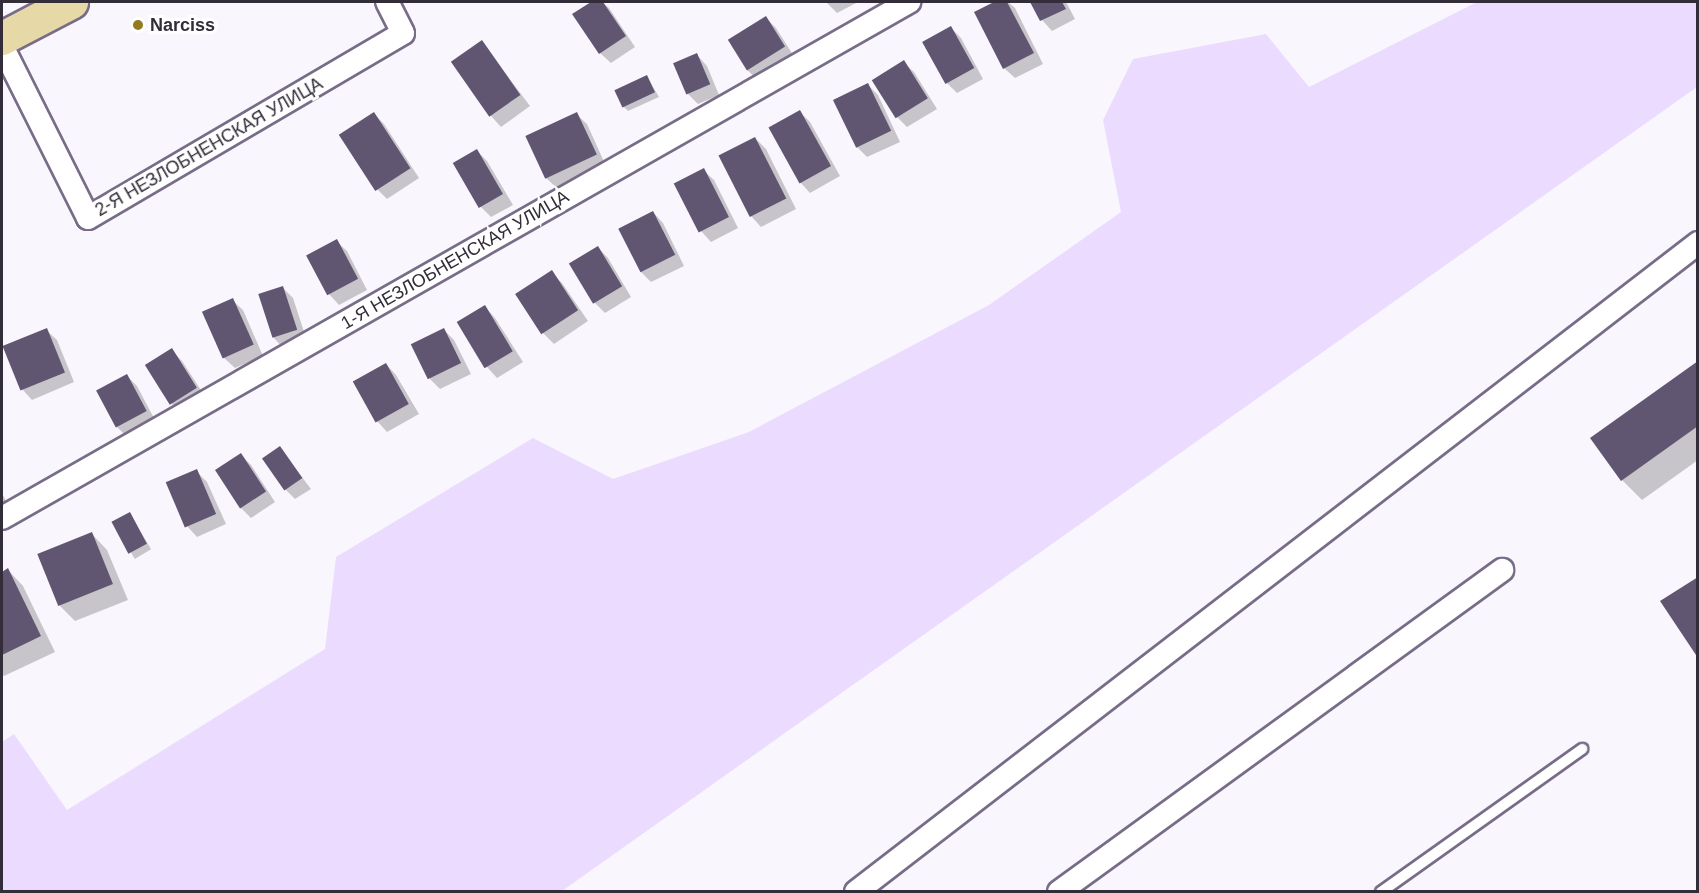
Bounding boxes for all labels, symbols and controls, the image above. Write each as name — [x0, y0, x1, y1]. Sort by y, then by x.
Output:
place label: Narciss — [150, 14, 215, 36]
marker: Narciss — [131, 18, 145, 32]
street label: 2-Я НЕЗЛОБНЕНСКАЯ УЛИЦА — [91, 73, 327, 221]
street label: 1-Я НЕЗЛОБНЕНСКАЯ УЛИЦА — [337, 186, 573, 334]

